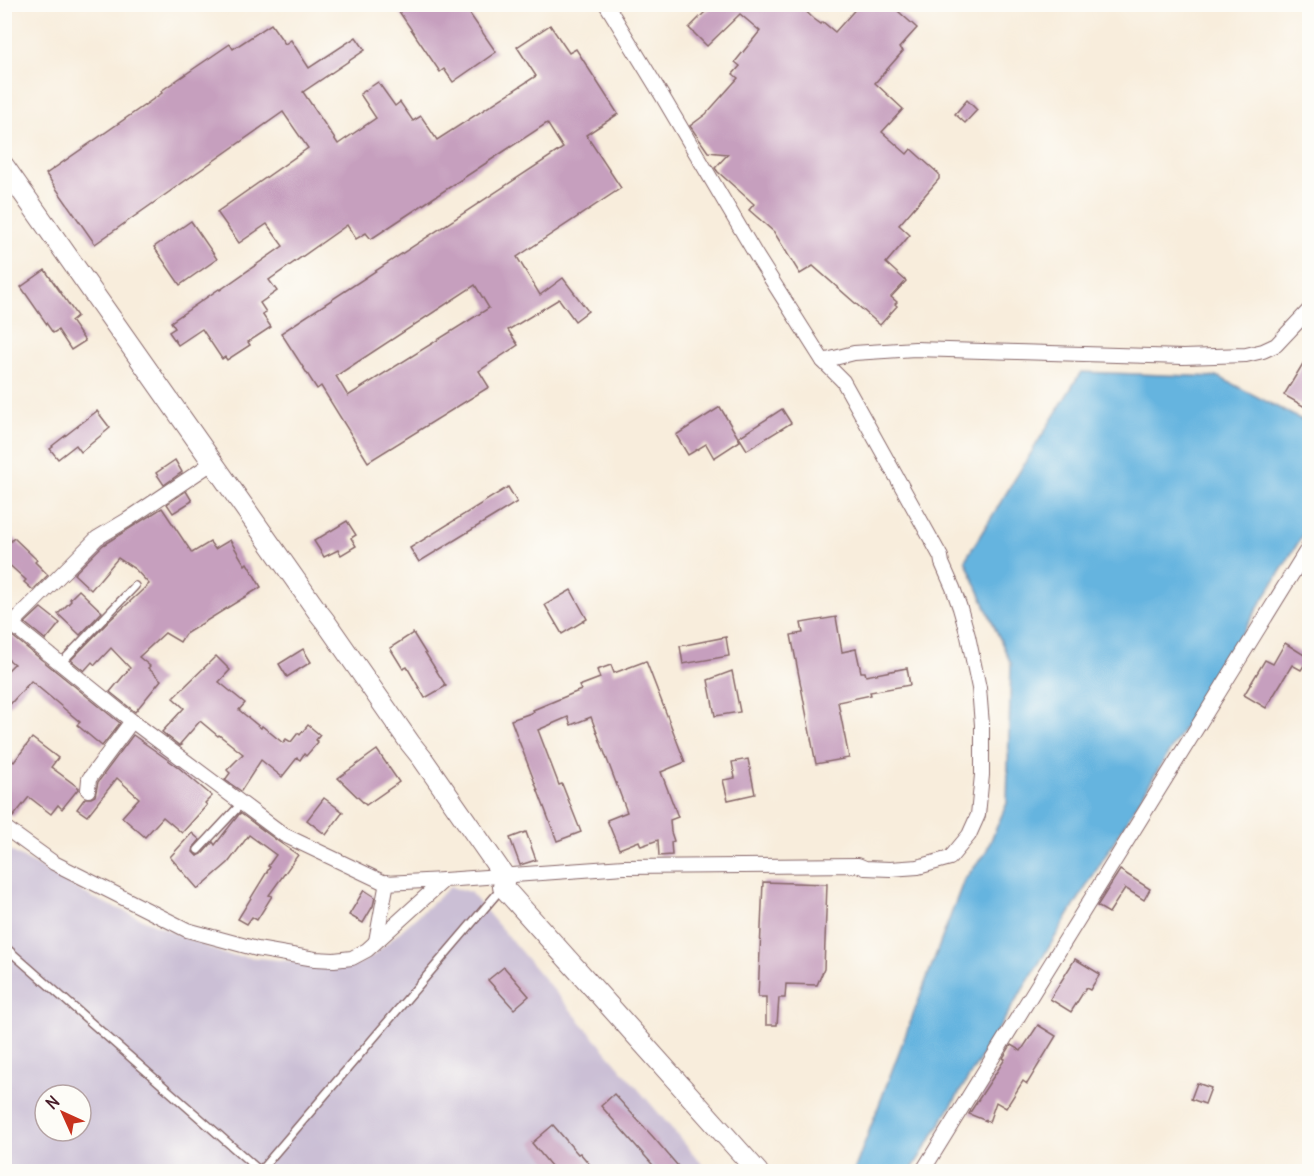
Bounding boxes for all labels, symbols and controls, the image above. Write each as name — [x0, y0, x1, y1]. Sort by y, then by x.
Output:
north arrow — [33, 1083, 93, 1143]
text: N — [41, 1091, 63, 1113]

